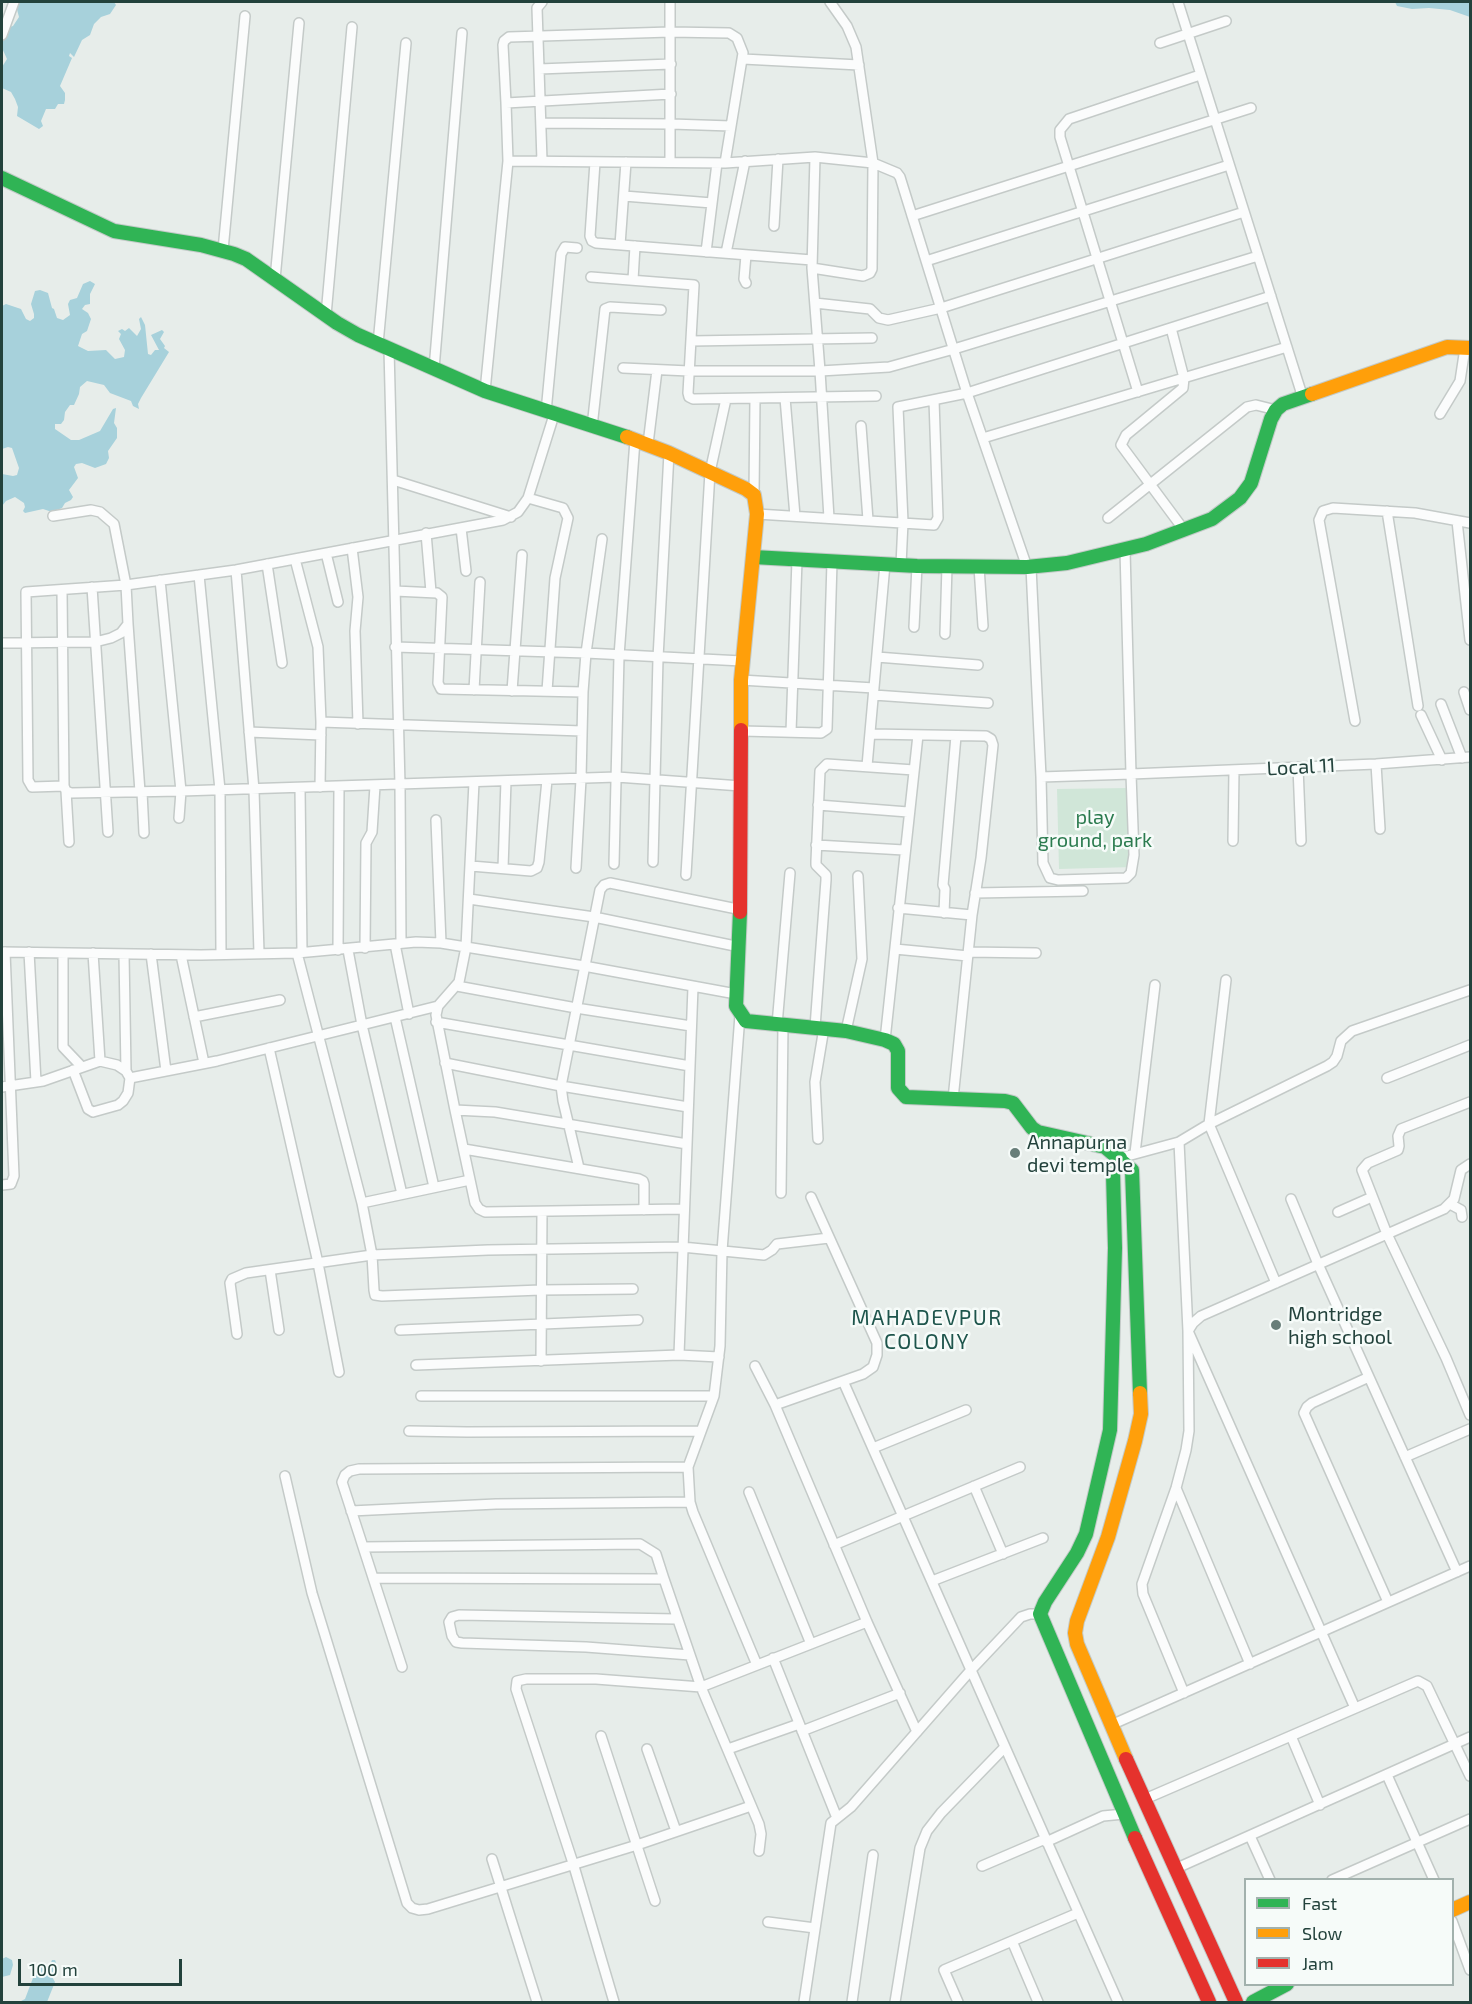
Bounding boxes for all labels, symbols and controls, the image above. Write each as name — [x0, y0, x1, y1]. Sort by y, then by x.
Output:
street label: Local 11 — [1266, 753, 1336, 781]
park label: play ground, park — [1038, 805, 1152, 852]
place label: Annapurna devi temple — [1027, 1130, 1133, 1177]
marker: Annapurna devi temple — [1008, 1146, 1022, 1160]
place label: Montridge high school — [1288, 1302, 1392, 1349]
district label: MAHADEVPUR COLONY — [851, 1305, 1003, 1355]
marker: Montridge high school — [1269, 1318, 1283, 1332]
legend — [1244, 1878, 1454, 1986]
text: Fast — [1302, 1892, 1337, 1914]
text: Slow — [1302, 1922, 1342, 1944]
scale bar — [21, 1947, 184, 1985]
text: Jam — [1302, 1952, 1334, 1974]
text: 100 m — [29, 1958, 78, 1980]

